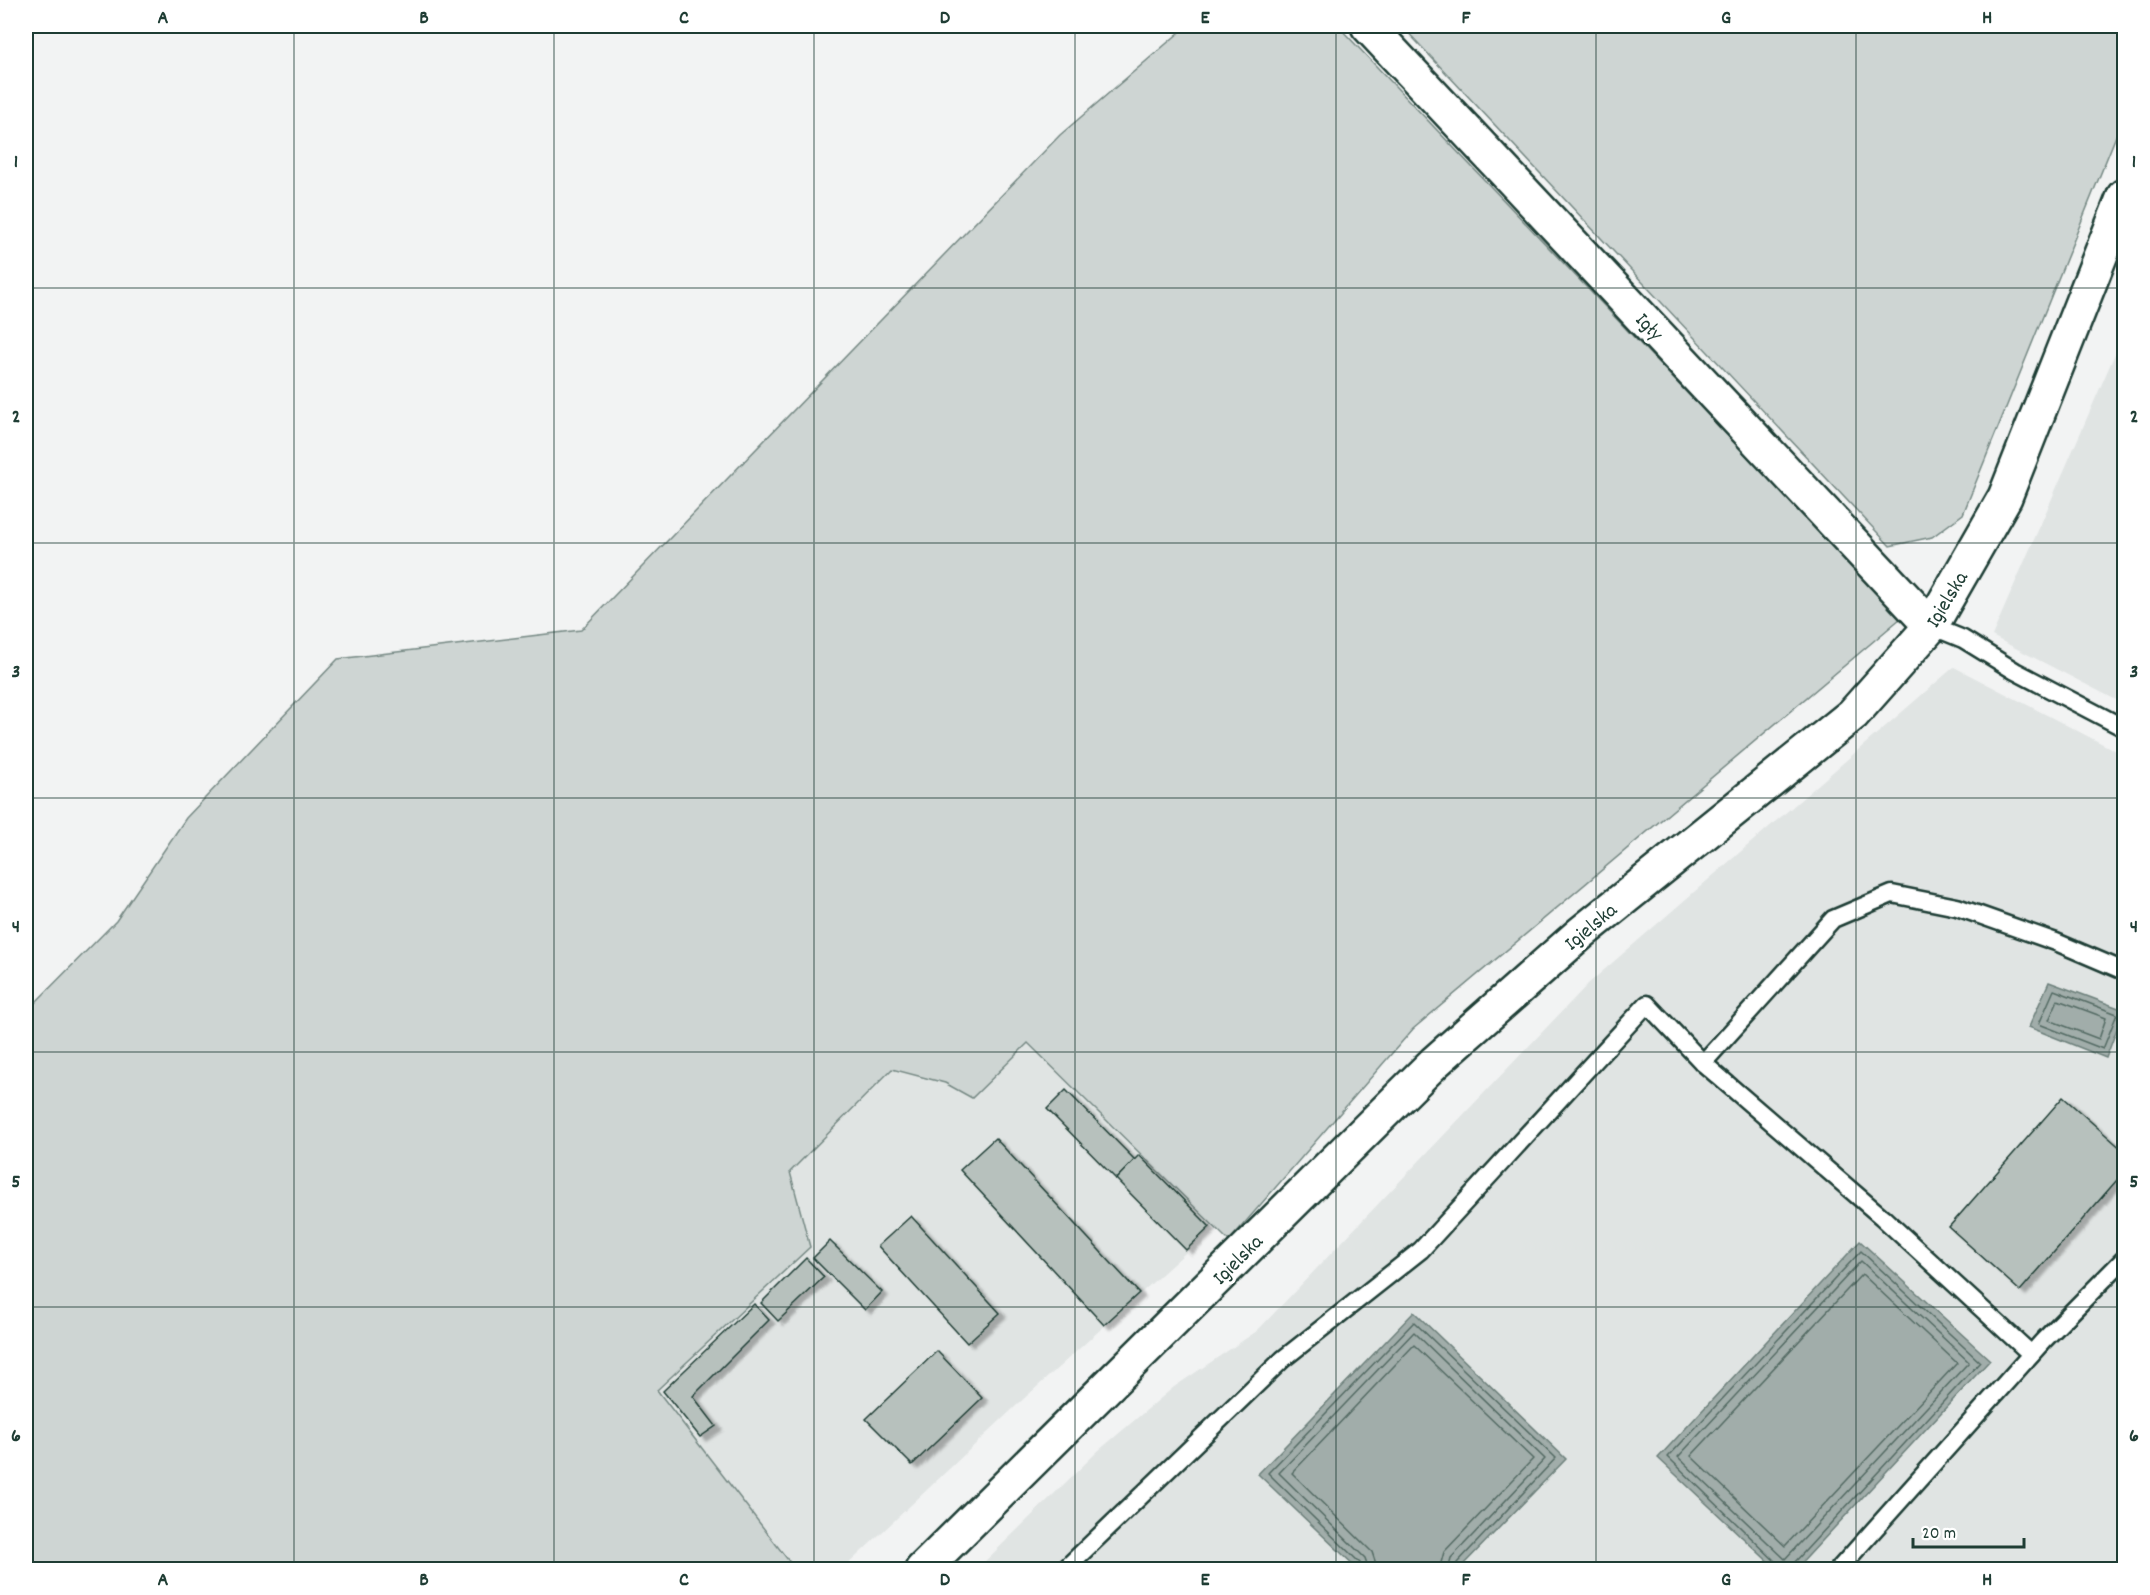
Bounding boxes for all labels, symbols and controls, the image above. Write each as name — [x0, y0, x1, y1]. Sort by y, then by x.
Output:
text: A — [158, 5, 169, 33]
text: B — [419, 5, 429, 33]
text: C — [679, 5, 689, 33]
text: D — [940, 5, 951, 33]
text: E — [1200, 5, 1210, 33]
text: F — [1462, 5, 1472, 33]
text: G — [1721, 5, 1731, 33]
text: H — [1982, 5, 1992, 33]
text: 1 — [14, 149, 18, 177]
text: 1 — [2132, 149, 2136, 177]
street label: Igły — [1627, 307, 1669, 349]
text: 2 — [12, 404, 20, 432]
text: 2 — [2130, 404, 2138, 432]
street label: Igielska — [1920, 566, 1978, 634]
text: 3 — [12, 659, 20, 687]
text: 3 — [2130, 659, 2138, 687]
street label: Igielska — [1559, 896, 1626, 959]
text: 4 — [12, 914, 20, 942]
text: 4 — [2130, 914, 2138, 942]
text: 5 — [11, 1169, 21, 1197]
text: 5 — [2129, 1169, 2139, 1197]
street label: Igielska — [1207, 1228, 1272, 1293]
text: 6 — [11, 1423, 21, 1451]
text: 6 — [2129, 1423, 2139, 1451]
scale bar — [1913, 1511, 2024, 1549]
text: 20 m — [1922, 1522, 1956, 1547]
text: A — [158, 1567, 169, 1595]
text: B — [419, 1567, 429, 1595]
text: C — [679, 1567, 689, 1595]
text: D — [940, 1567, 951, 1595]
text: E — [1200, 1567, 1210, 1595]
text: F — [1462, 1567, 1472, 1595]
text: G — [1721, 1567, 1731, 1595]
text: H — [1982, 1567, 1992, 1595]

